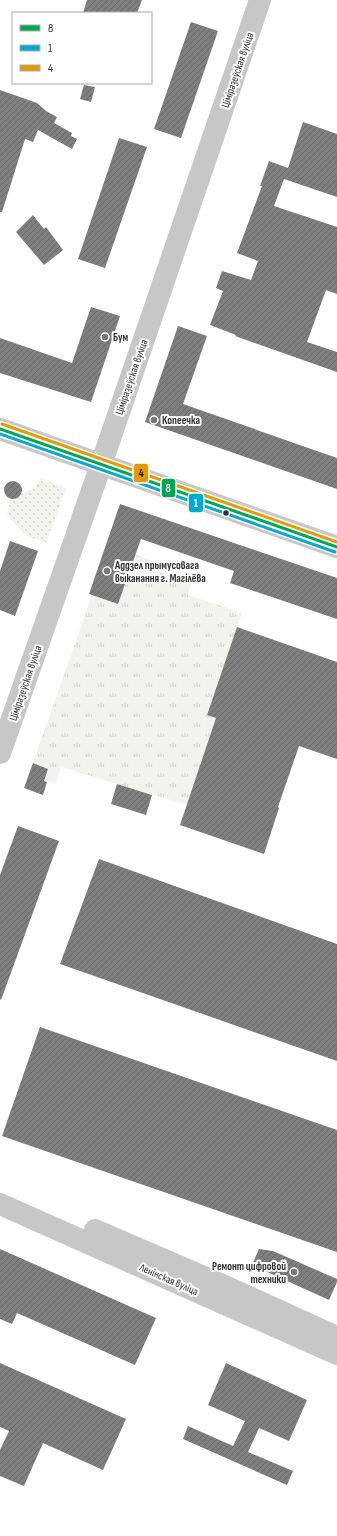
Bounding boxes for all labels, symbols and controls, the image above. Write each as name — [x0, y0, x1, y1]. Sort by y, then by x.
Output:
legend — [12, 12, 152, 84]
text: 8 — [48, 21, 53, 36]
street label: Ціміразеўская вуліца — [219, 31, 256, 109]
text: 1 — [48, 41, 53, 56]
text: 4 — [48, 61, 53, 76]
place label: Бум — [113, 331, 128, 344]
marker: Бум — [100, 332, 110, 342]
street label: Ціміразеўская вуліца — [113, 338, 150, 416]
place label: Копеечка — [162, 414, 201, 427]
marker: Копеечка — [149, 415, 159, 425]
line badge: 4 — [133, 463, 149, 483]
text: 4 — [138, 467, 144, 480]
line badge: 8 — [161, 478, 176, 498]
text: 8 — [165, 482, 171, 495]
line badge: 1 — [188, 493, 204, 513]
text: 1 — [194, 497, 199, 510]
unlabelled marker — [221, 508, 231, 518]
place label: Аддзел прымусовага выканання г. Магілёва — [114, 559, 206, 585]
marker: Аддзел прымусовага выканання г. Магілёва — [102, 566, 112, 576]
street label: Ціміразеўская вуліца — [7, 644, 44, 722]
street label: Ленінская вуліца — [137, 1260, 200, 1298]
place label: Ремонт цифровой техники — [212, 1260, 286, 1286]
marker: Ремонт цифровой техники — [289, 1267, 299, 1277]

